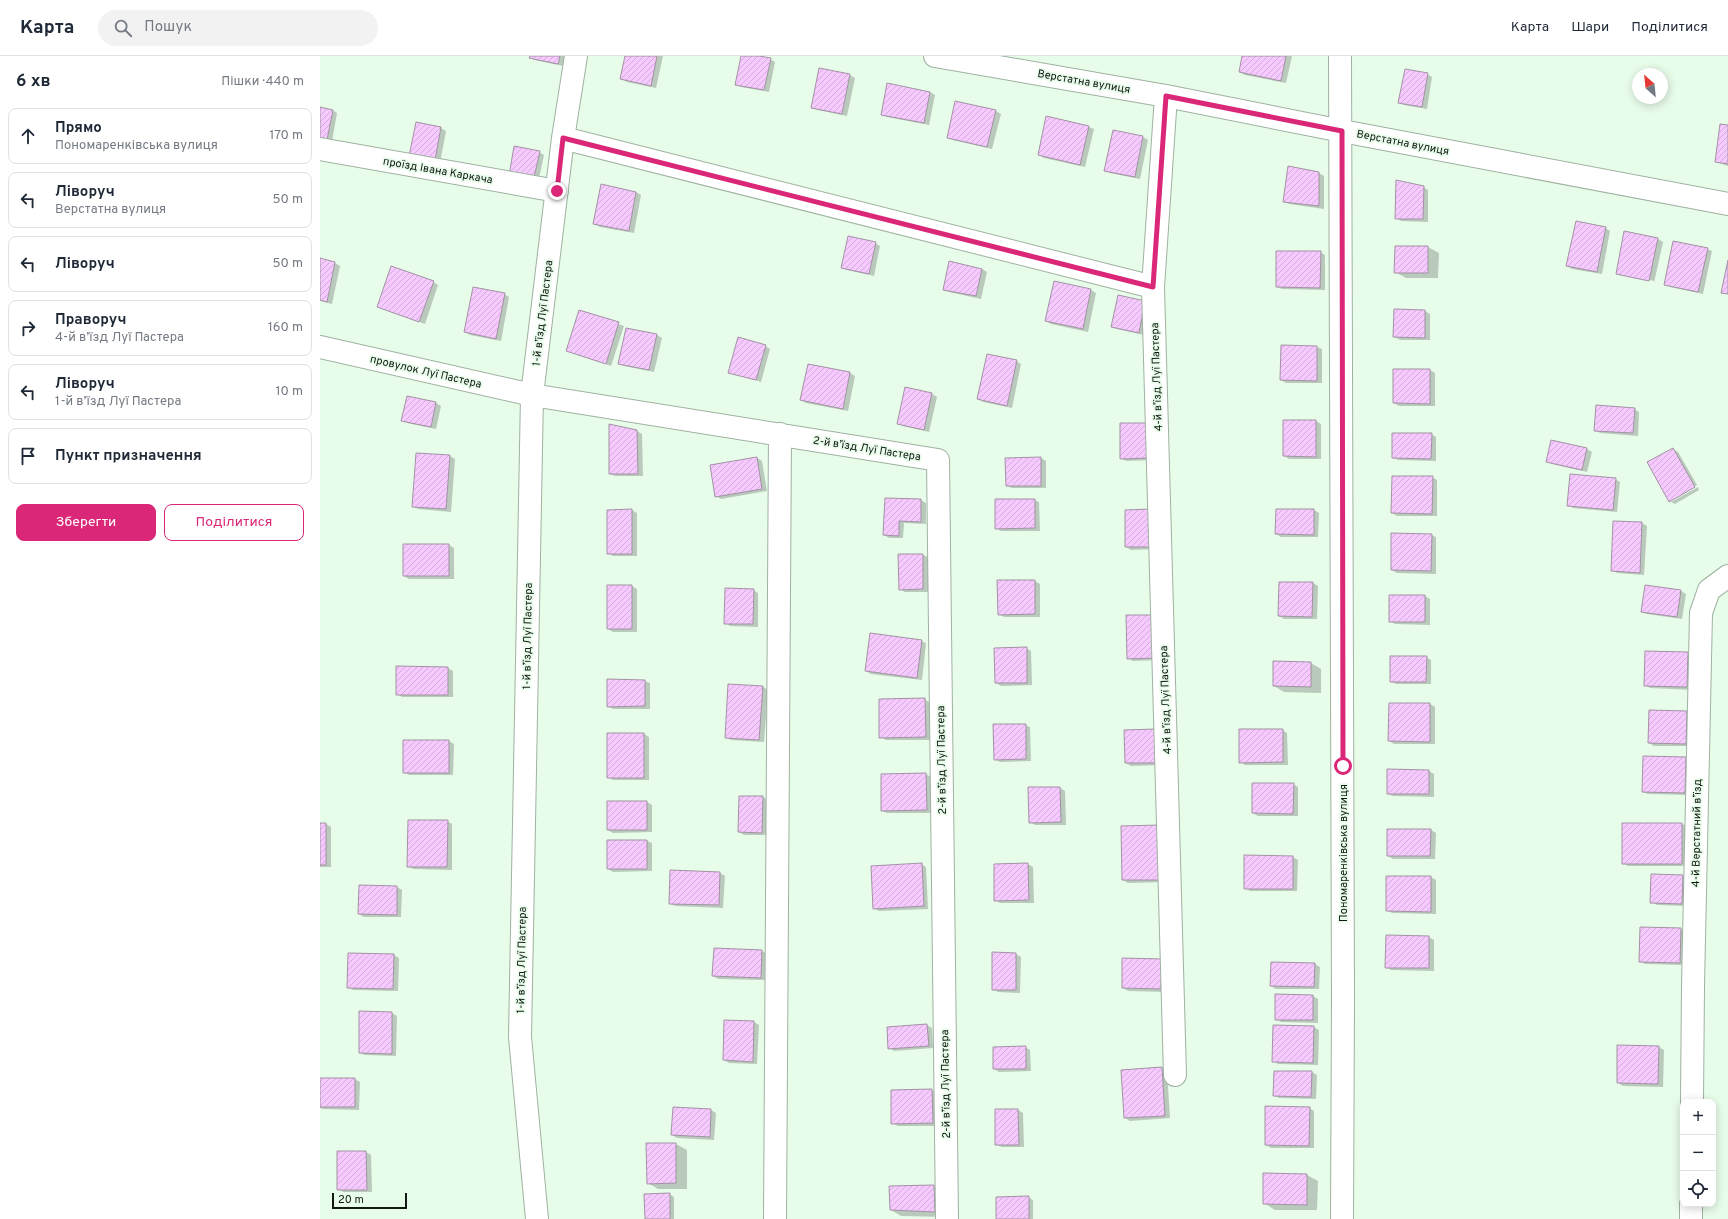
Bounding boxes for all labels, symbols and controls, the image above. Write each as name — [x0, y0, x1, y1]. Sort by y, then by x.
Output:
search box — [98, 10, 378, 46]
text: Карта — [20, 16, 74, 40]
icon: search — [112, 17, 134, 39]
text: Пошук — [144, 18, 192, 37]
text: Карта — [1511, 19, 1549, 36]
text: Шари — [1571, 19, 1609, 36]
text: Поділитися — [1631, 19, 1708, 36]
street label: Верстатна вулиця — [1036, 67, 1131, 97]
north arrow — [1632, 68, 1668, 104]
text: 6 хв — [16, 71, 51, 93]
text: Пішки · 440 m — [221, 74, 304, 90]
text: Прямо — [55, 119, 102, 138]
icon: ahead — [17, 125, 39, 147]
street label: Верстатна вулиця — [1355, 127, 1450, 159]
text: 170 m — [269, 128, 303, 144]
text: Пономаренківська вулиця — [55, 138, 218, 154]
street label: проїзд Івана Каркача — [382, 154, 494, 188]
route end — [548, 182, 566, 200]
text: Ліворуч — [55, 183, 115, 202]
icon: left — [17, 189, 39, 211]
text: 50 m — [273, 192, 303, 208]
text: Верстатна вулиця — [55, 202, 166, 218]
icon: left — [17, 253, 39, 275]
text: Ліворуч — [55, 255, 115, 274]
text: 50 m — [273, 256, 303, 272]
street label: 1-й в’їзд Луї Пастера — [530, 259, 556, 367]
text: Праворуч — [55, 311, 126, 330]
icon: right — [17, 317, 39, 339]
text: 160 m — [268, 320, 303, 336]
street label: 4-й в’їзд Луї Пастера — [1148, 322, 1166, 432]
text: 4-й в’їзд Луї Пастера — [55, 330, 184, 346]
street label: провулок Луї Пастера — [369, 352, 483, 392]
text: Ліворуч — [55, 375, 115, 394]
icon: left — [17, 381, 39, 403]
text: 10 m — [276, 384, 303, 400]
text: 1-й в’їзд Луї Пастера — [55, 394, 181, 410]
street label: 2-й в’їзд Луї Пастера — [812, 434, 922, 464]
icon: arrive — [17, 445, 39, 467]
text: Пункт призначення — [55, 447, 202, 466]
button: Зберегти — [16, 504, 156, 541]
button: Поділитися — [164, 504, 304, 541]
street label: 1-й в’їзд Луї Пастера — [520, 582, 536, 690]
street label: 4-й в’їзд Луї Пастера — [1157, 645, 1175, 755]
street label: 2-й в’їзд Луї Пастера — [934, 705, 950, 815]
route start — [1334, 757, 1352, 775]
street label: 4-й Верстатний в’їзд — [1689, 779, 1705, 887]
street label: Пономаренківська вулиця — [1337, 784, 1351, 922]
street label: 1-й в’їзд Луї Пастера — [514, 906, 530, 1014]
street label: 2-й в’їзд Луї Пастера — [938, 1029, 954, 1139]
map controls — [1680, 1099, 1716, 1207]
button: + — [1680, 1099, 1716, 1135]
button: − — [1680, 1135, 1716, 1171]
button: locate — [1680, 1171, 1716, 1207]
scale bar — [332, 1191, 407, 1210]
text: 20 m — [338, 1193, 364, 1207]

